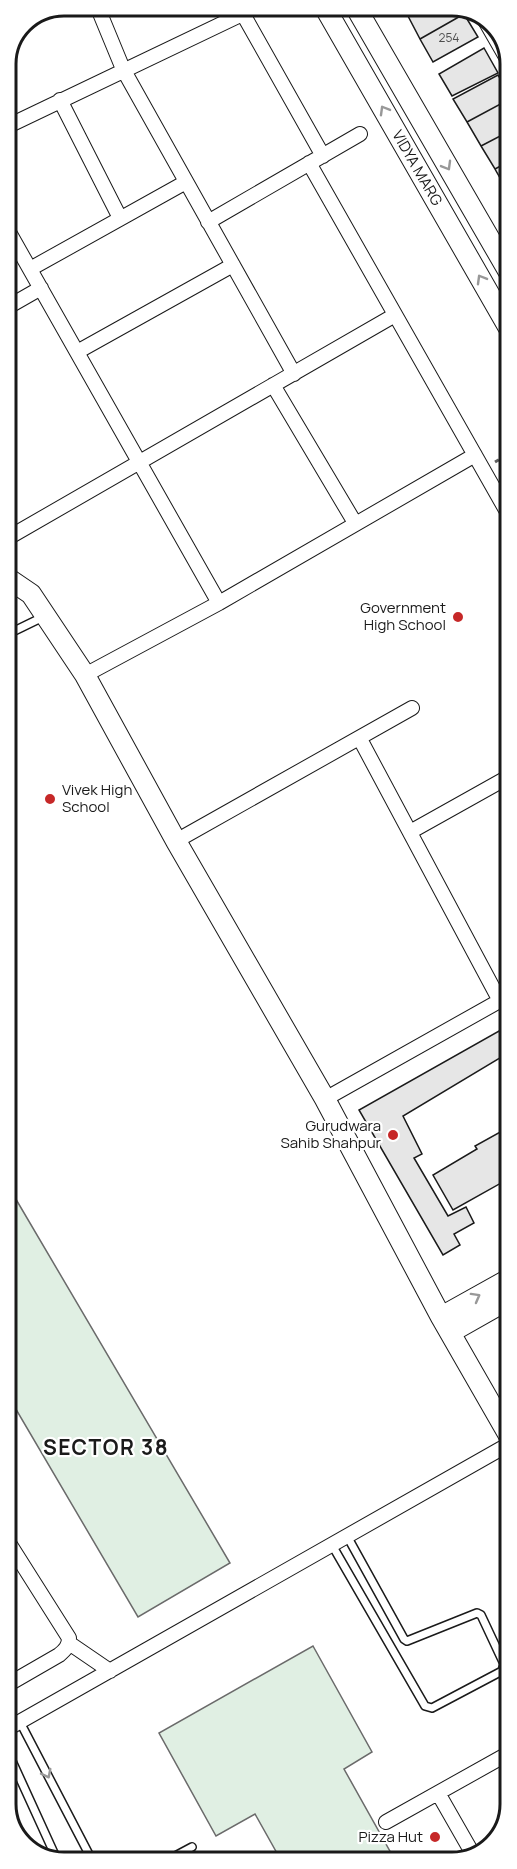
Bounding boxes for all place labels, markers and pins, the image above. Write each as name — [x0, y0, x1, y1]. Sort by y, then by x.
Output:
place label: Government High School — [360, 597, 446, 635]
marker: Government High School — [451, 610, 465, 624]
place label: Vivek High School — [62, 779, 132, 817]
marker: Vivek High School — [43, 792, 57, 806]
place label: Gurudwara Sahib Shahpur — [281, 1115, 382, 1153]
marker: Gurudwara Sahib Shahpur — [386, 1128, 400, 1142]
place label: Pizza Hut — [358, 1826, 423, 1847]
marker: Pizza Hut — [428, 1830, 442, 1844]

